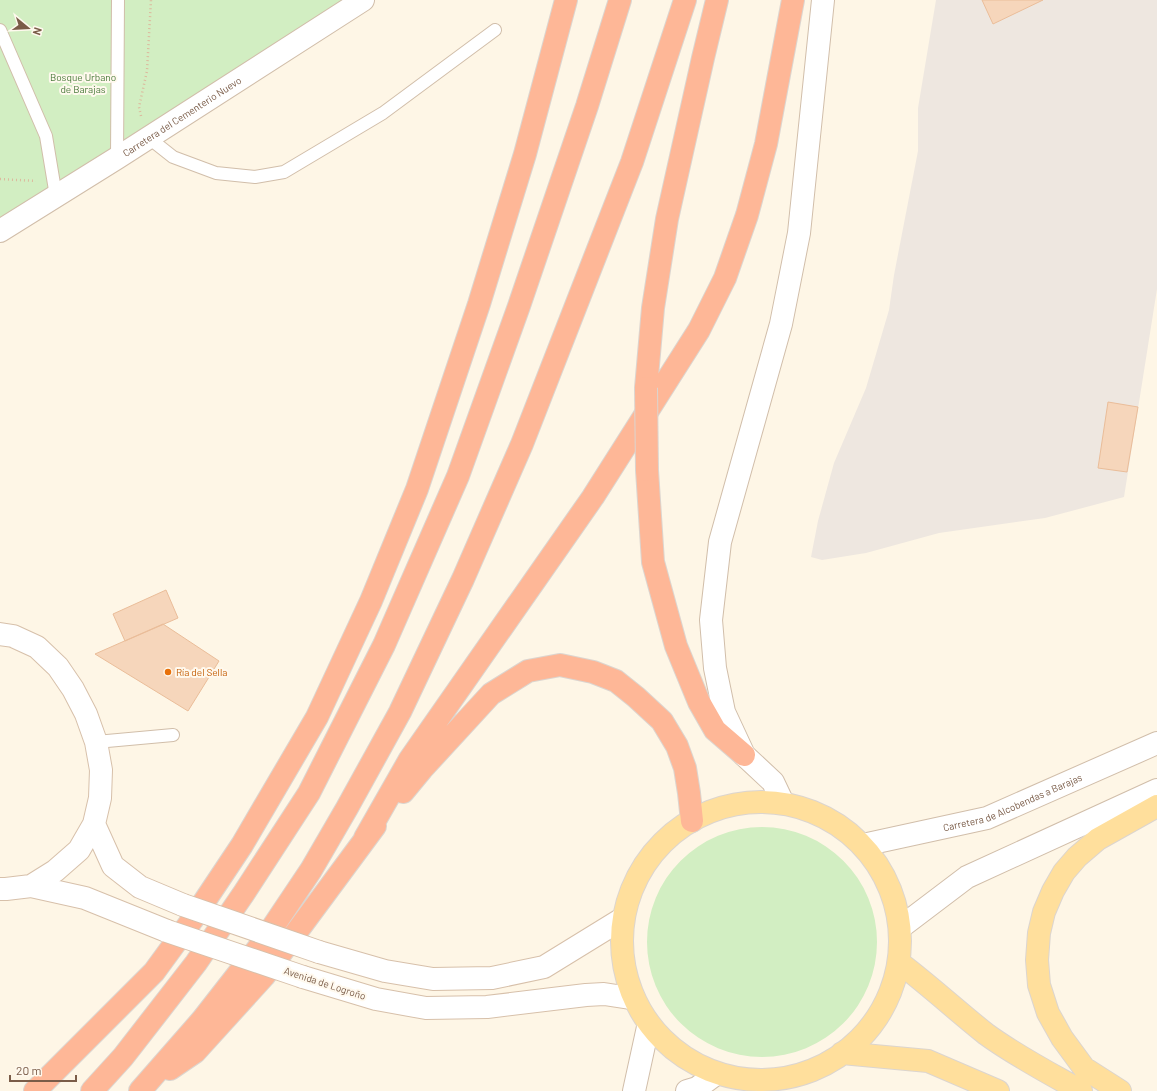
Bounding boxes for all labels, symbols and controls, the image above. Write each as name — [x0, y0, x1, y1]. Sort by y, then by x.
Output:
north arrow — [8, 8, 48, 48]
text: N — [31, 26, 45, 37]
park label: Bosque Urbano de Barajas — [50, 71, 116, 95]
street label: Carretera del Cementerio Nuevo — [120, 74, 243, 159]
place label: Ría del Sella — [176, 666, 227, 678]
marker: Ría del Sella — [163, 667, 173, 677]
street label: Carretera de Alcobendas a Barajas — [942, 771, 1084, 833]
street label: Avenida de Logroño — [283, 964, 367, 1002]
scale bar — [10, 1057, 76, 1083]
text: 20 m — [16, 1063, 42, 1077]

